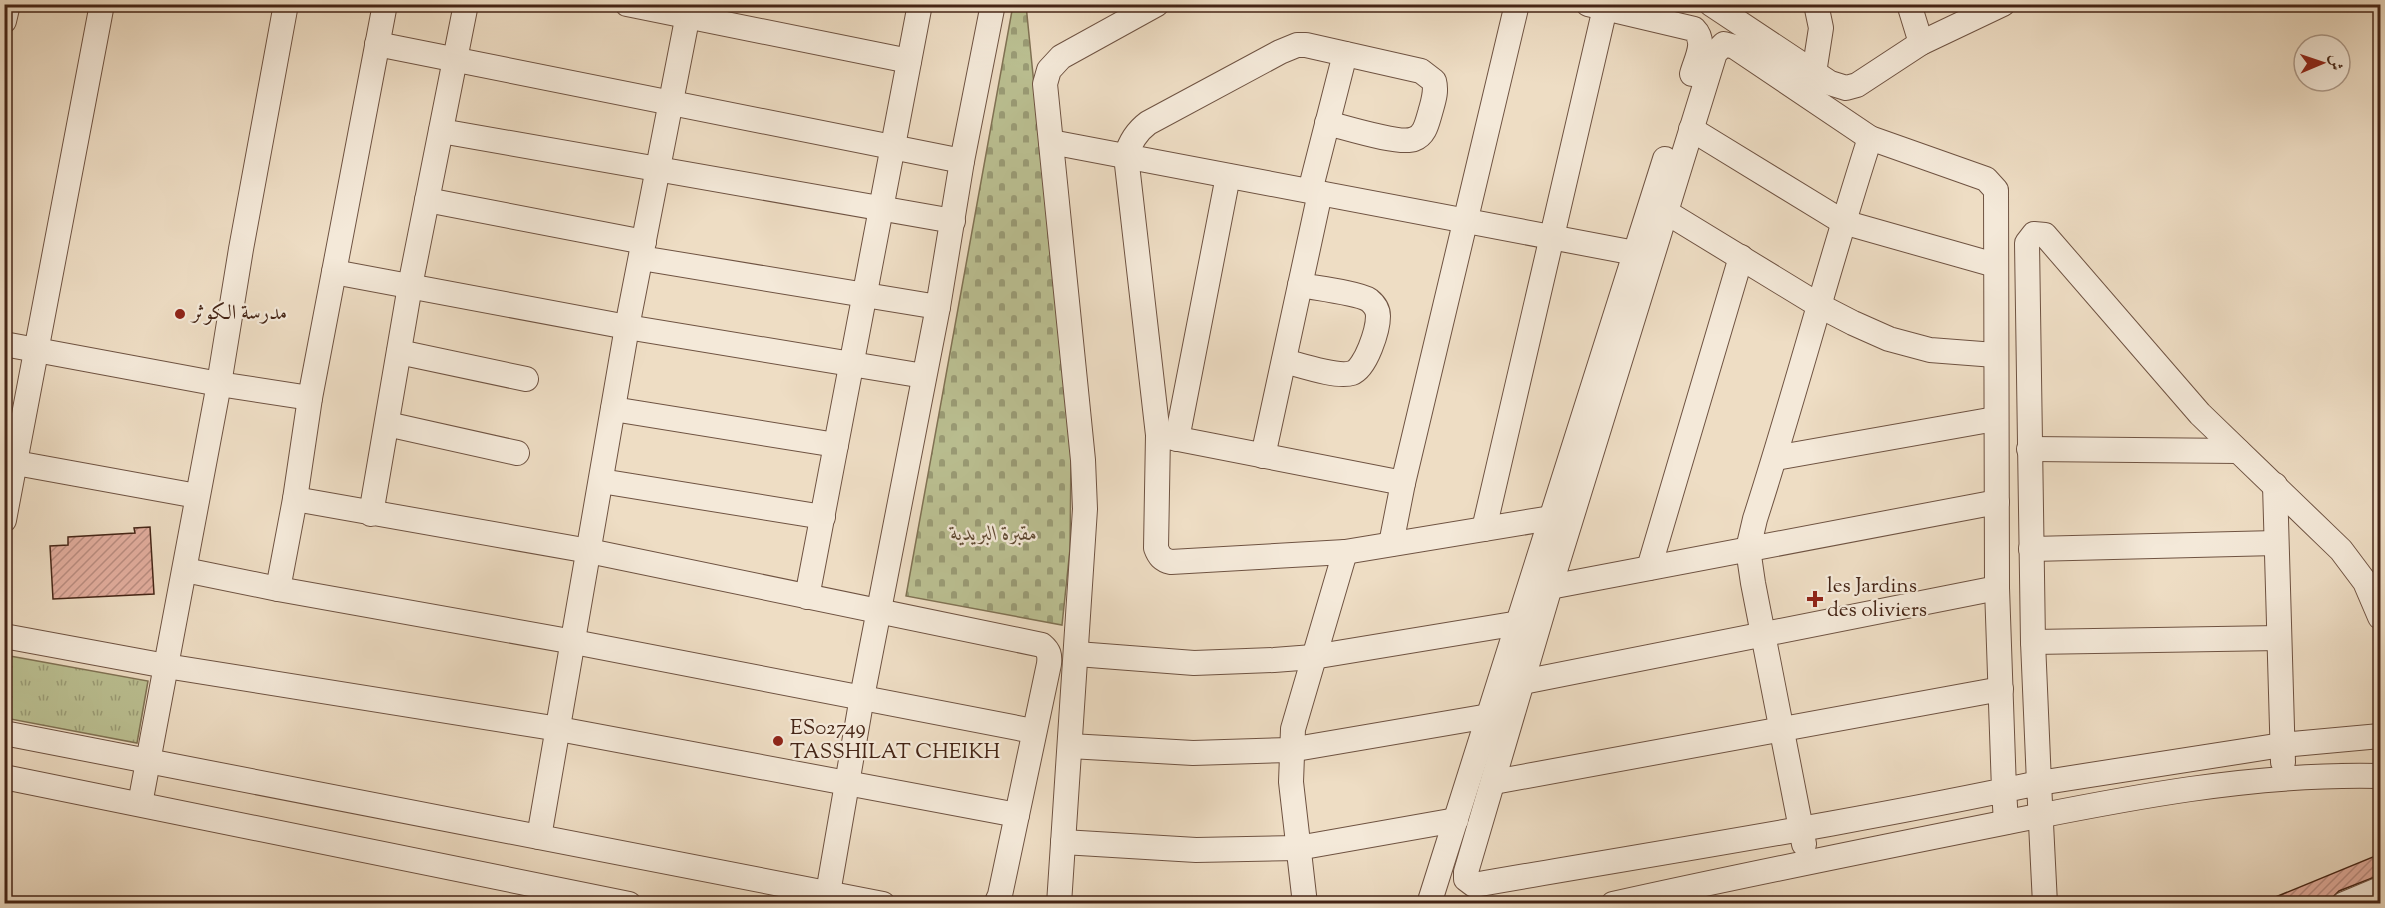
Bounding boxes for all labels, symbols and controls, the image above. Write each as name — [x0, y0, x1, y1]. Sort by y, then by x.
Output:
north arrow — [2292, 33, 2352, 93]
text: ش — [2323, 54, 2346, 71]
place label: مدرسة الكوثر — [190, 299, 287, 329]
marker: مدرسة الكوثر — [173, 307, 187, 321]
park label: مقبرة البريدية — [949, 520, 1037, 550]
place label: les Jardins des oliviers — [1827, 572, 1927, 626]
marker: les Jardins des oliviers — [1808, 592, 1822, 606]
place label: ES02749 TASSHILAT CHEIKH — [790, 714, 1001, 768]
marker: ES02749 TASSHILAT CHEIKH — [771, 734, 785, 748]

